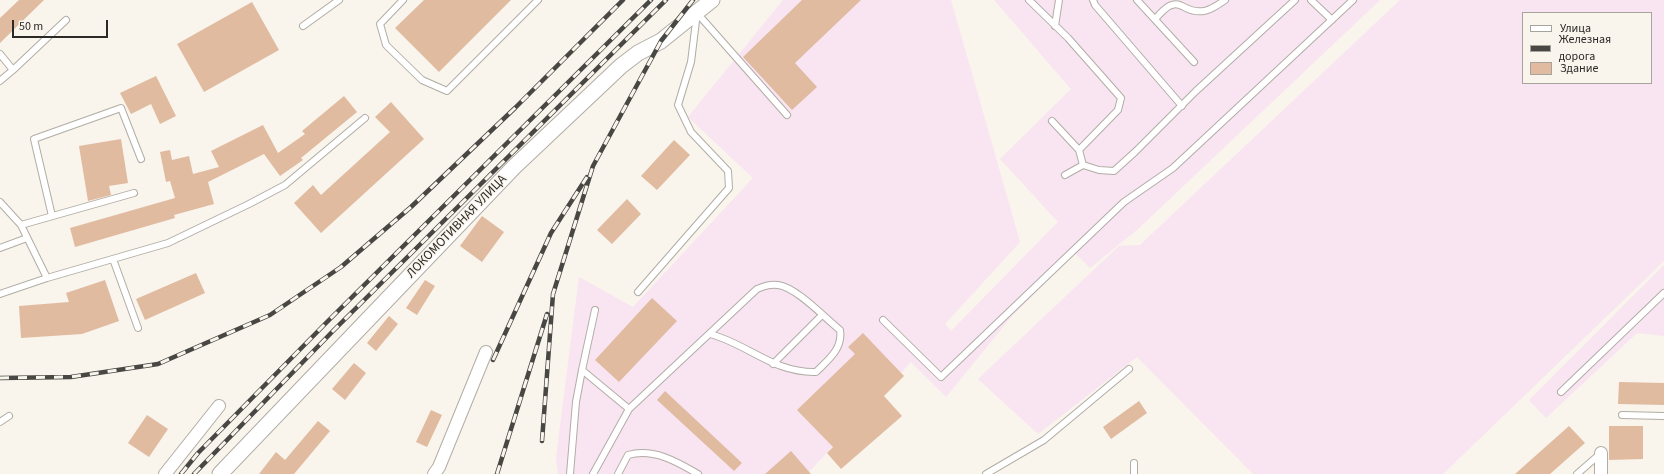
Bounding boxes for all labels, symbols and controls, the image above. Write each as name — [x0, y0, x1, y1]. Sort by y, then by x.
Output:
scale bar — [14, 12, 110, 38]
legend — [1522, 12, 1652, 84]
text: 50 m — [19, 18, 43, 35]
text: Улица — [1560, 20, 1591, 37]
text: Железная дорога — [1559, 31, 1611, 65]
text: Здание — [1560, 60, 1599, 77]
street label: ЛОКОМОТИВНАЯ УЛИЦА — [404, 172, 510, 282]

